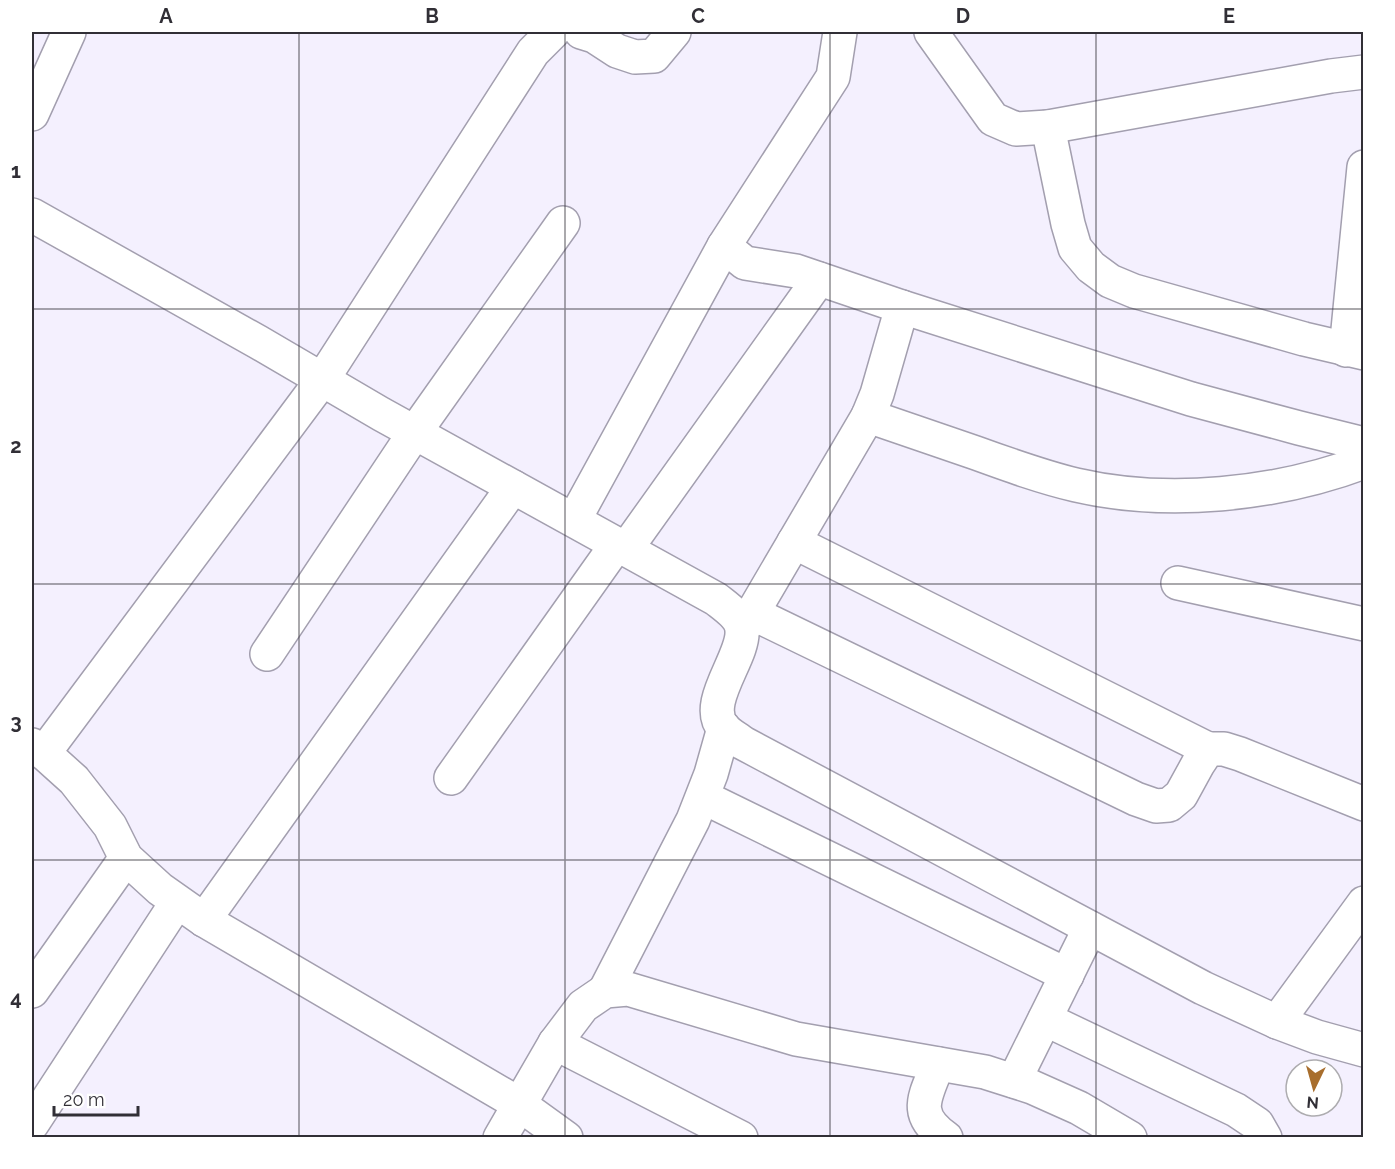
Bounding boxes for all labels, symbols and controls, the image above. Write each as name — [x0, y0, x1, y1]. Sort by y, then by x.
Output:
text: A — [159, 4, 173, 28]
text: B — [425, 4, 439, 28]
text: C — [691, 4, 705, 28]
text: D — [956, 4, 970, 28]
text: E — [1223, 4, 1235, 28]
text: 1 — [11, 159, 21, 183]
text: 2 — [10, 434, 22, 458]
text: 3 — [10, 710, 22, 734]
text: 4 — [10, 986, 22, 1010]
north arrow — [1284, 1058, 1344, 1118]
scale bar — [54, 1079, 138, 1117]
text: 20 m — [63, 1089, 105, 1110]
text: N — [1306, 1092, 1320, 1112]

